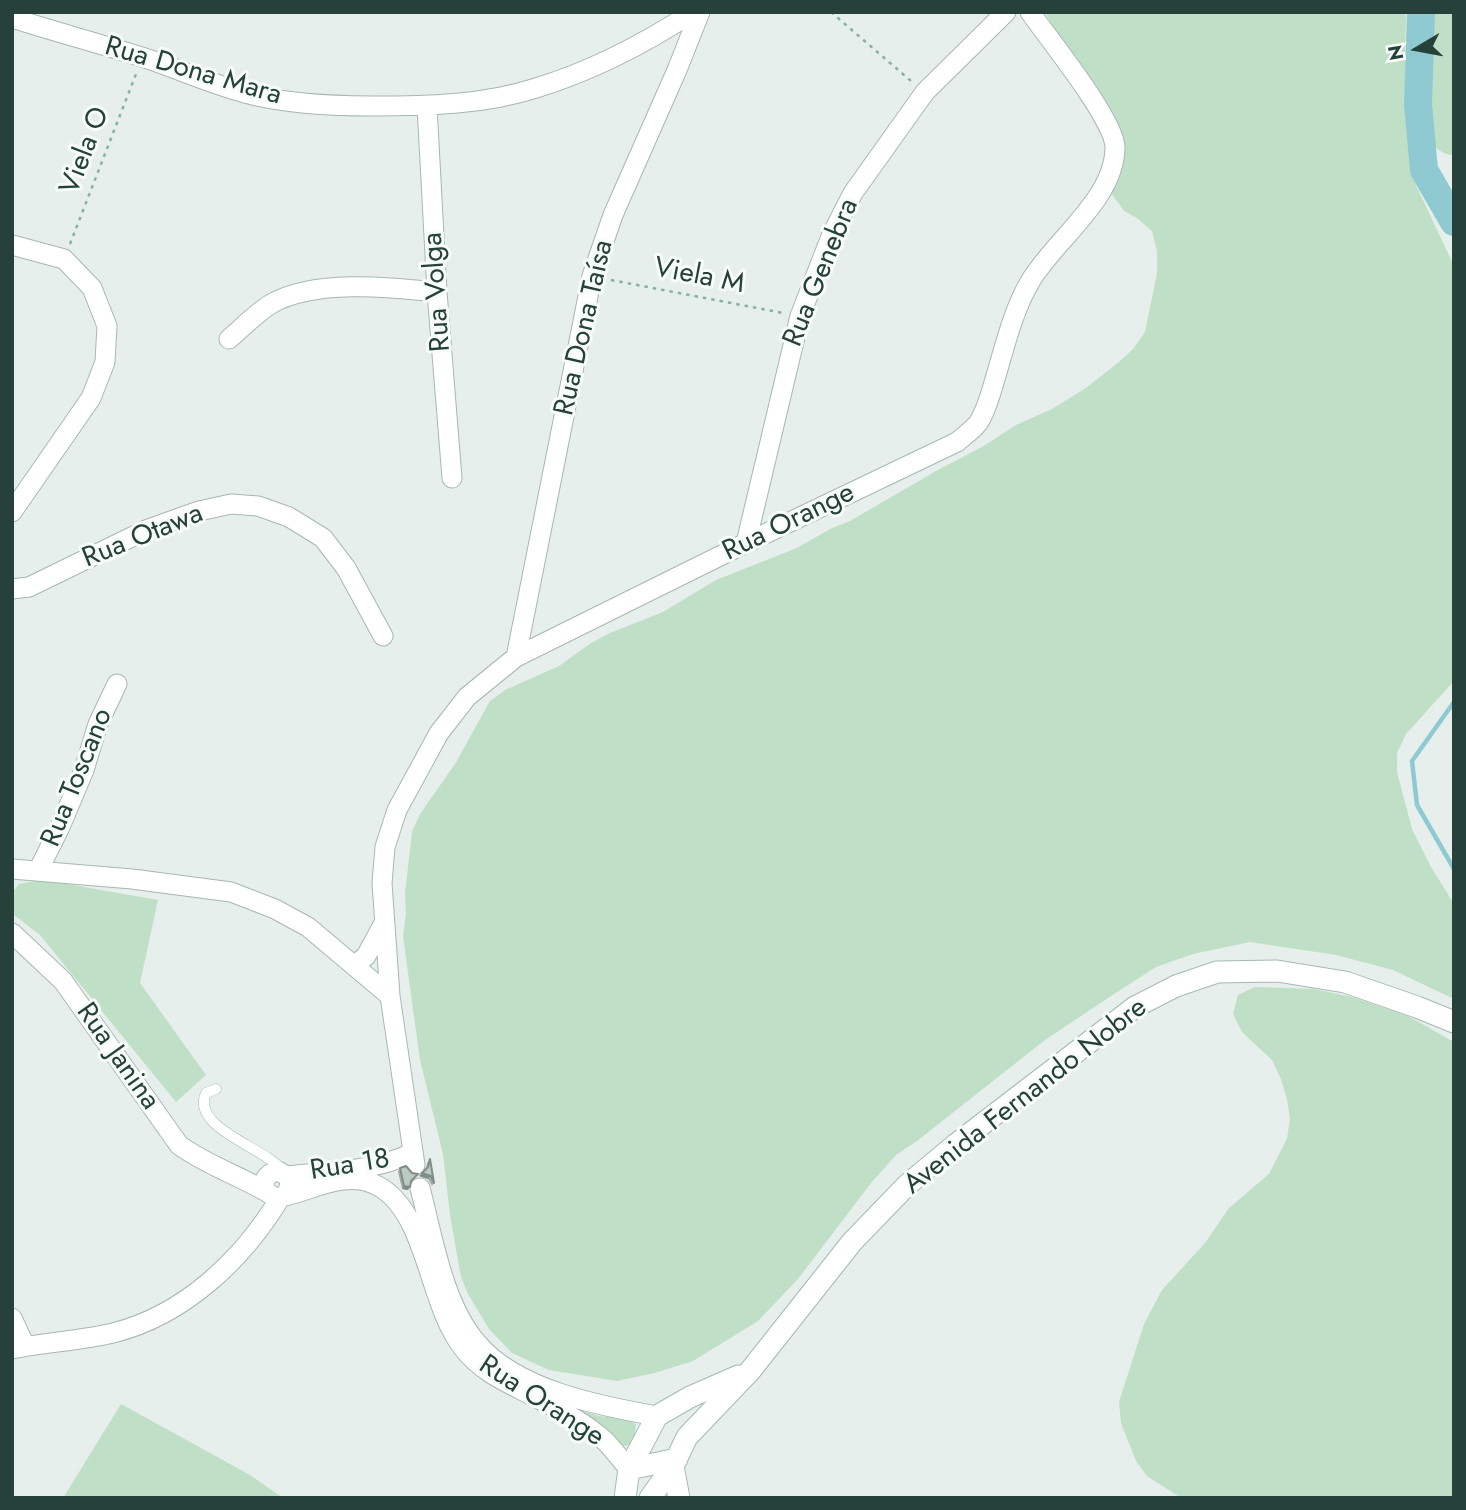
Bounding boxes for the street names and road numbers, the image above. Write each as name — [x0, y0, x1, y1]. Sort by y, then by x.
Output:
street label: Rua Dona Mara — [101, 31, 285, 113]
street label: Viela O — [54, 103, 118, 199]
street label: Rua Genebra — [777, 194, 867, 352]
street label: Rua Volga — [417, 231, 459, 353]
street label: Rua Dona Taísa — [549, 237, 621, 419]
street label: Viela M — [651, 252, 747, 302]
street label: Rua Orange — [718, 477, 860, 569]
street label: Rua Otawa — [78, 498, 208, 576]
street label: Rua Toscano — [35, 704, 121, 852]
street label: Avenida Fernando Nobre — [898, 992, 1154, 1202]
street label: Rua Janina — [68, 997, 166, 1117]
street label: Rua 18 — [308, 1143, 392, 1189]
street label: Rua Orange — [472, 1349, 610, 1455]

